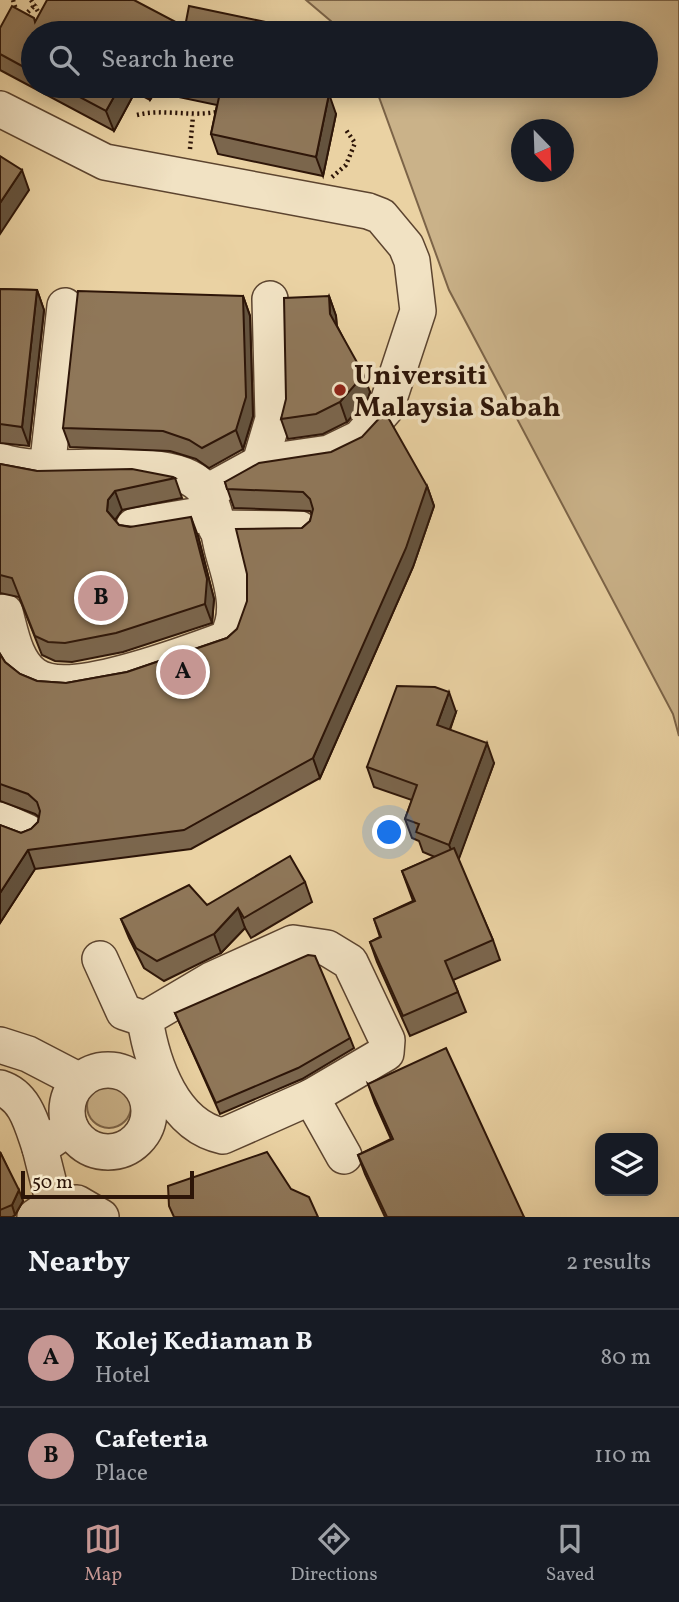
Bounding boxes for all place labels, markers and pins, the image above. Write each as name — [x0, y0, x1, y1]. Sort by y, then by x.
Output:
place label: Universiti Malaysia Sabah — [354, 357, 561, 428]
marker: Universiti Malaysia Sabah — [332, 382, 348, 398]
pin: B — [78, 572, 124, 624]
pin: A — [160, 646, 206, 698]

